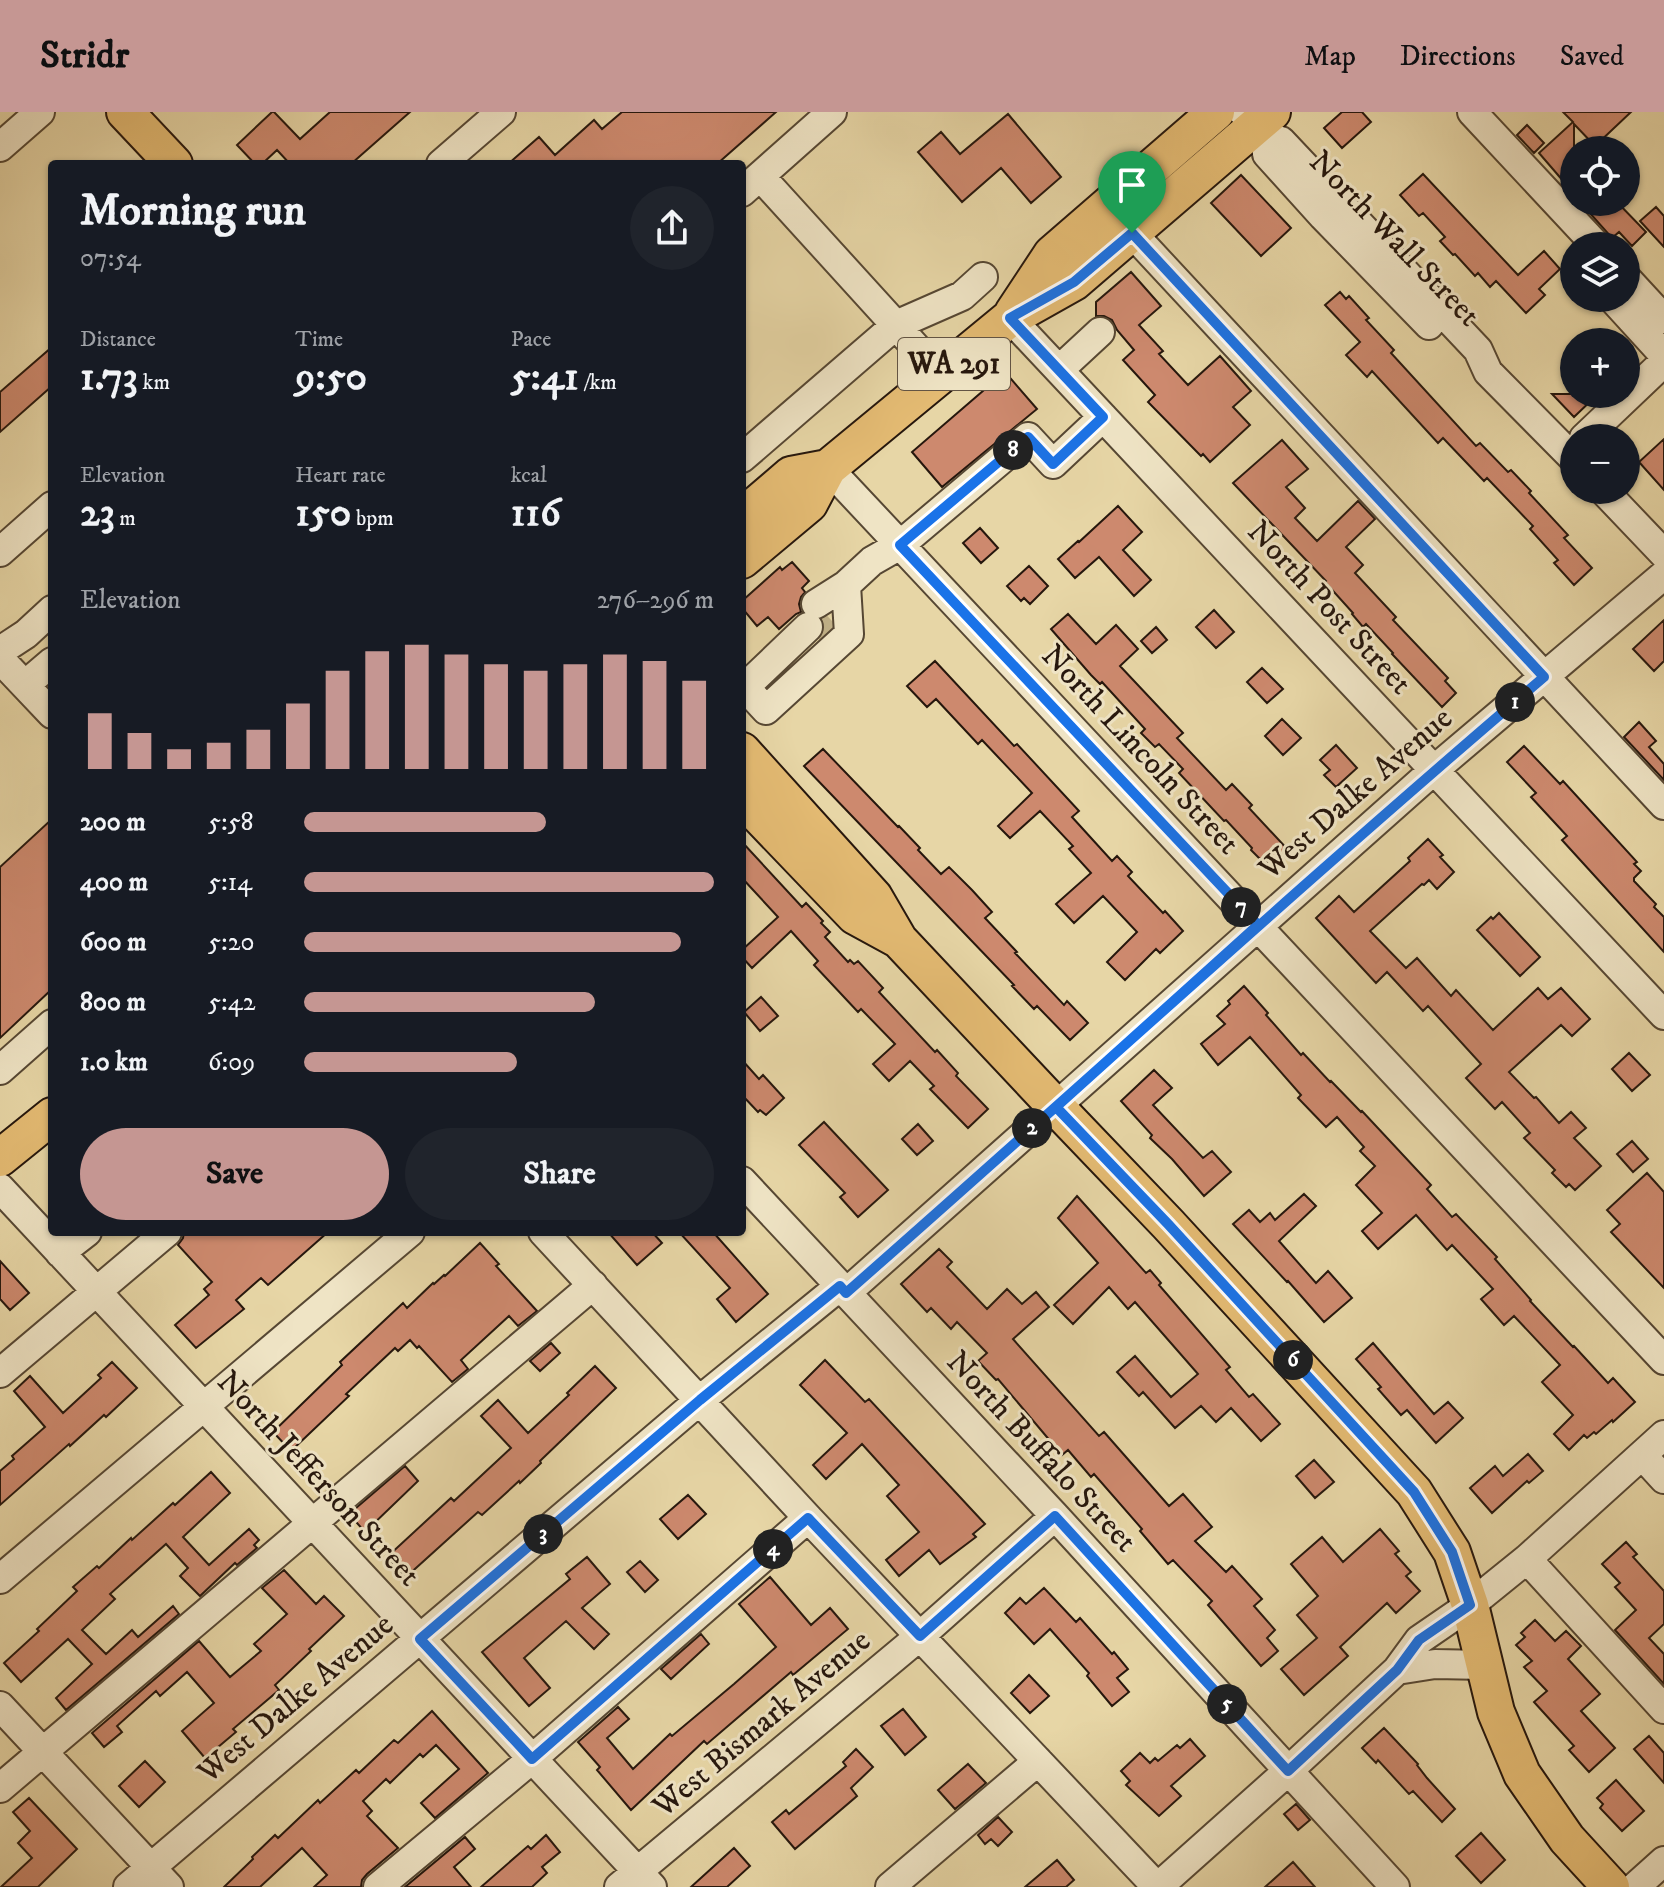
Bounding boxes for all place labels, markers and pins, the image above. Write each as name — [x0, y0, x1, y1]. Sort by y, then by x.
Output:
pin — [1098, 151, 1166, 233]
pin: 8 — [993, 430, 1033, 470]
pin: 1 — [1495, 682, 1535, 722]
pin: 7 — [1221, 887, 1261, 927]
pin: 2 — [1012, 1108, 1052, 1148]
pin: 6 — [1273, 1340, 1313, 1380]
pin: 3 — [523, 1514, 563, 1554]
pin: 4 — [753, 1529, 793, 1569]
pin: 5 — [1207, 1684, 1247, 1724]

